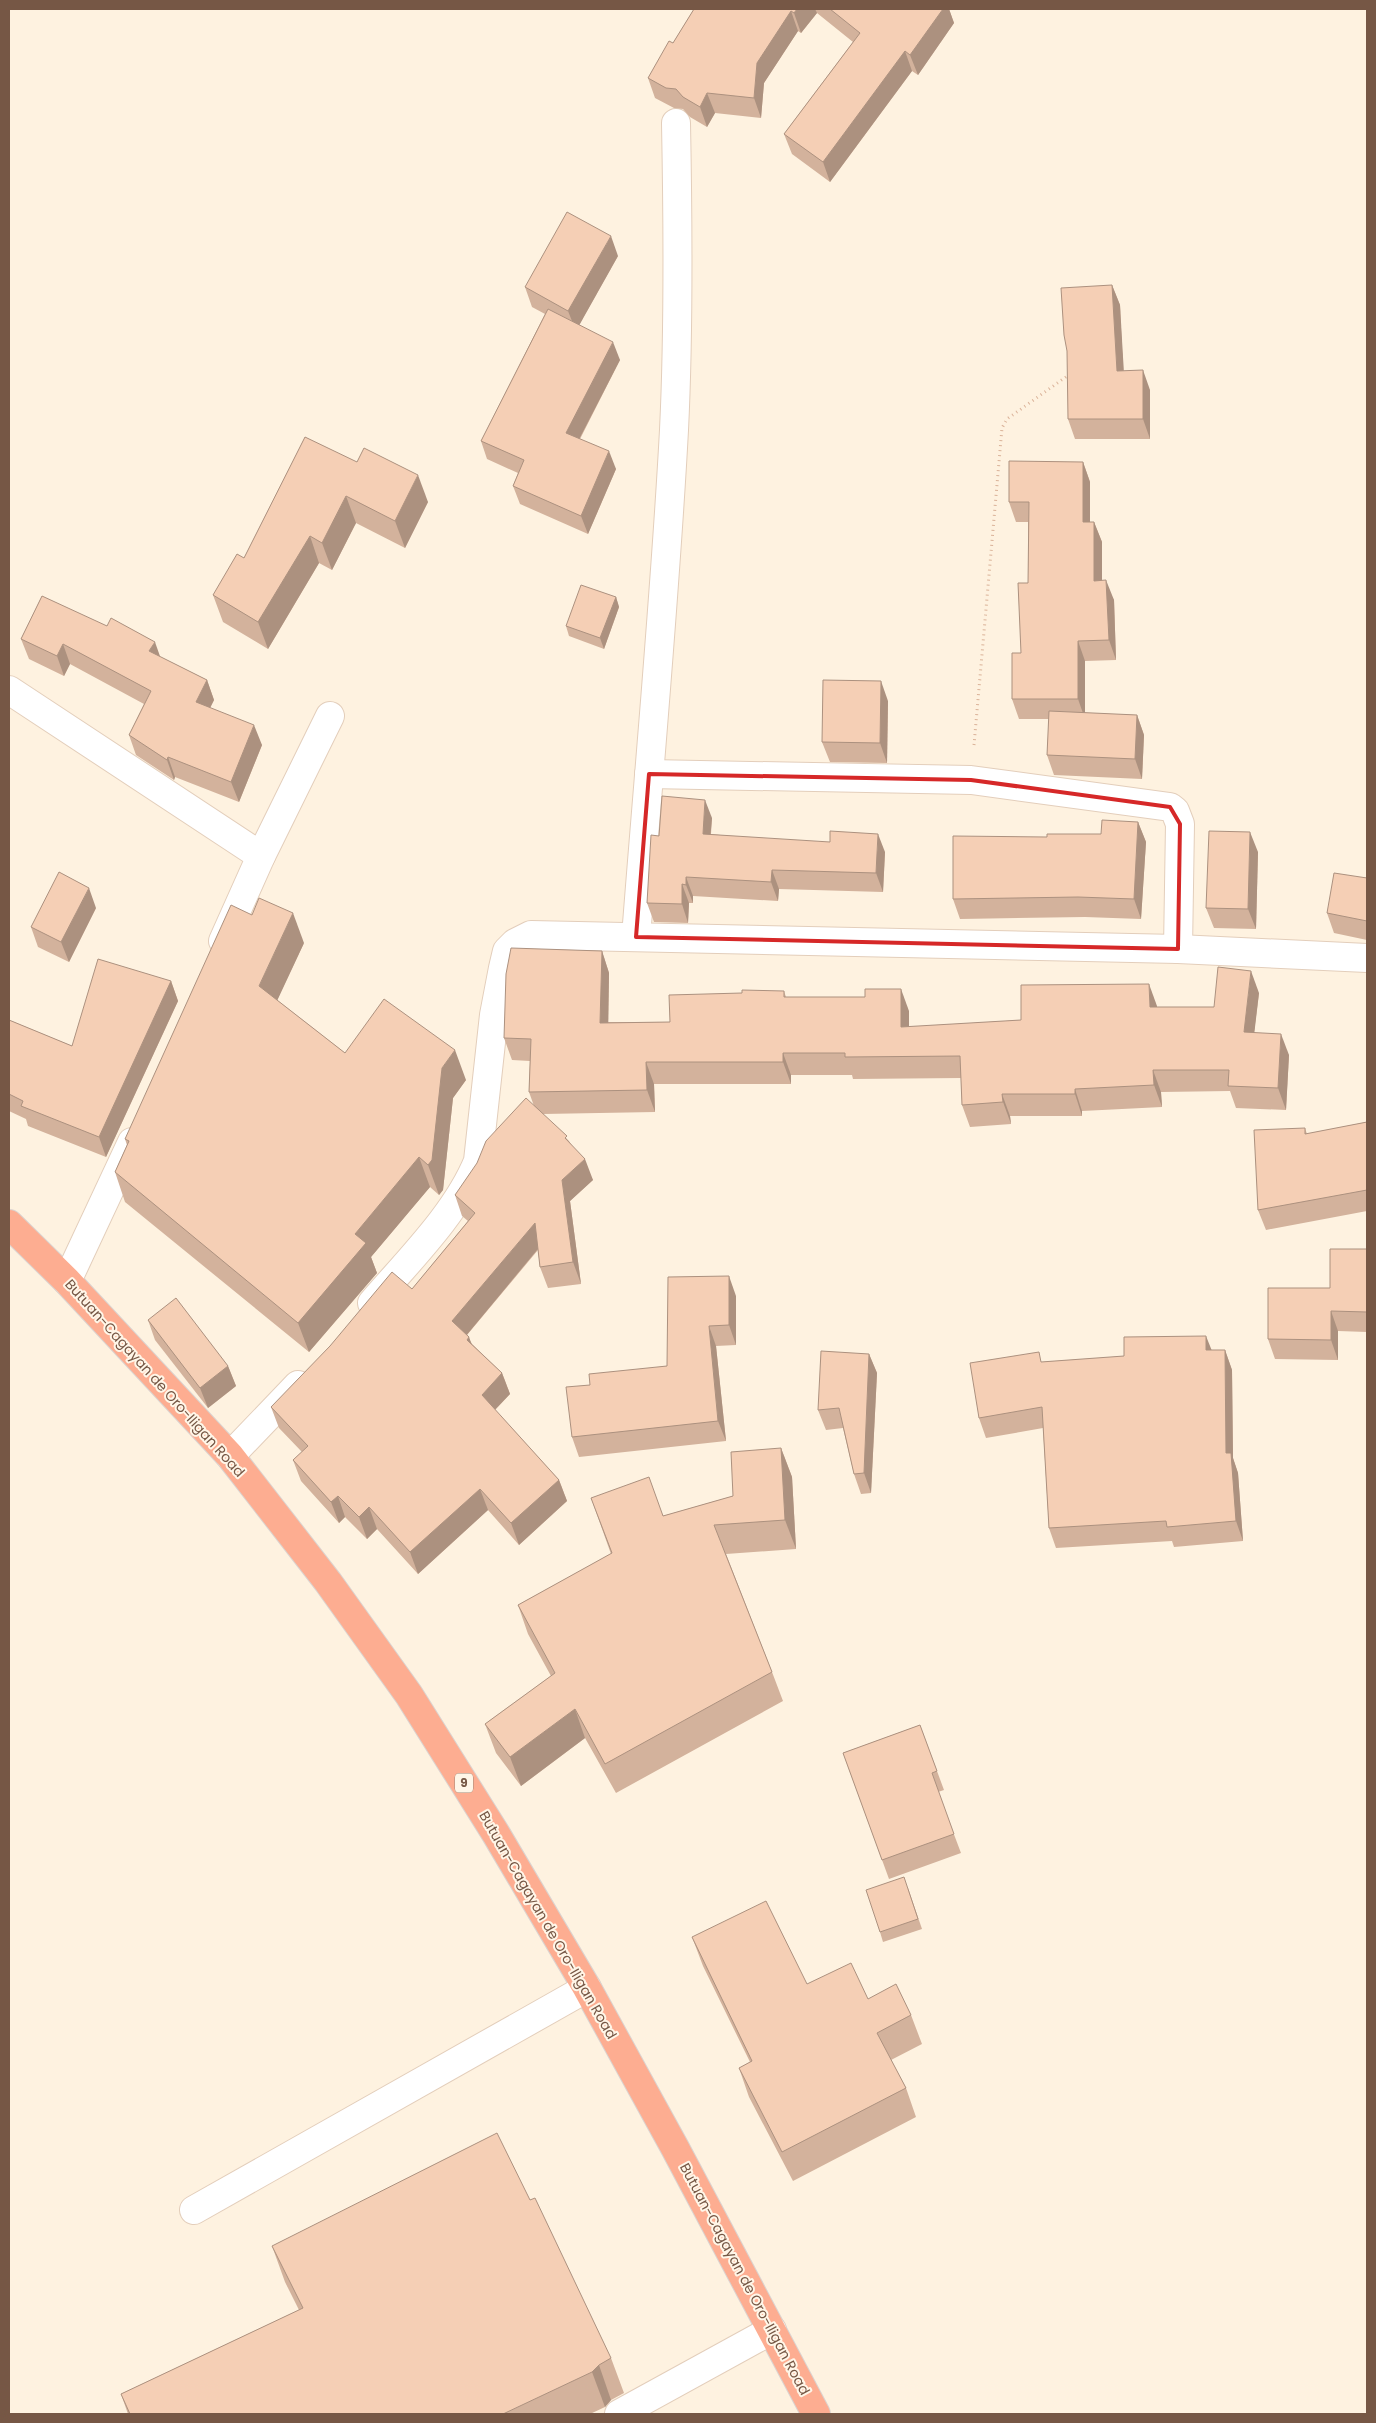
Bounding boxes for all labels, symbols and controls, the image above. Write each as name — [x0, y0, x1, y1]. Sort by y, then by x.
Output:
street label: Butuan-Cagayan de Oro-Iligan Road — [61, 1275, 249, 1481]
road number: 9 — [455, 1774, 473, 1792]
street label: Butuan-Cagayan de Oro-Iligan Road — [474, 1807, 622, 2043]
street label: Butuan-Cagayan de Oro-Iligan Road — [675, 2159, 815, 2399]

